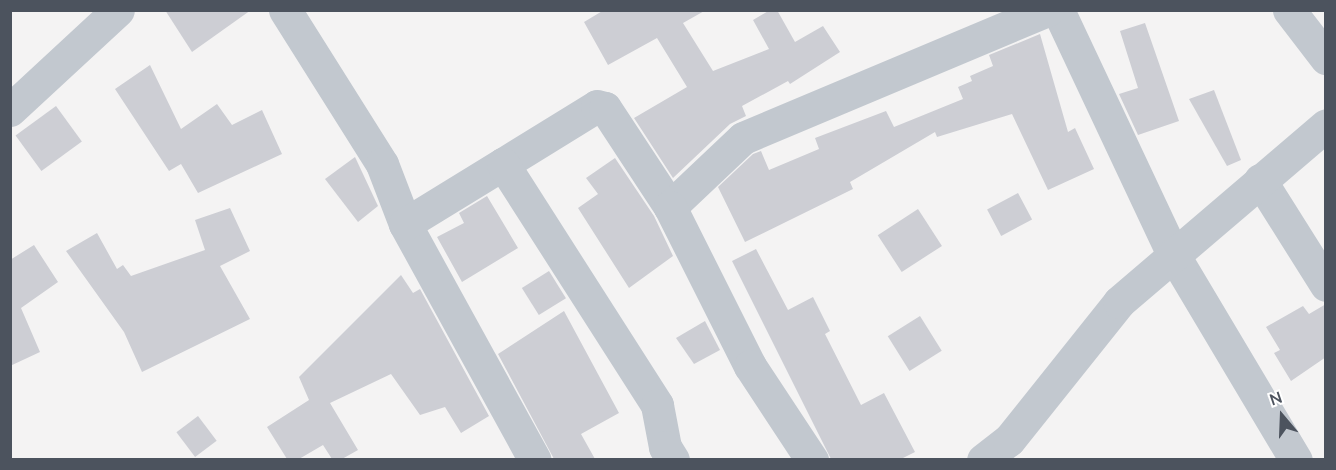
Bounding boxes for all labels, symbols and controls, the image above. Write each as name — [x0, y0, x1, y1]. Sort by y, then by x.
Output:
north arrow — [1252, 386, 1312, 446]
text: N — [1267, 387, 1285, 411]

